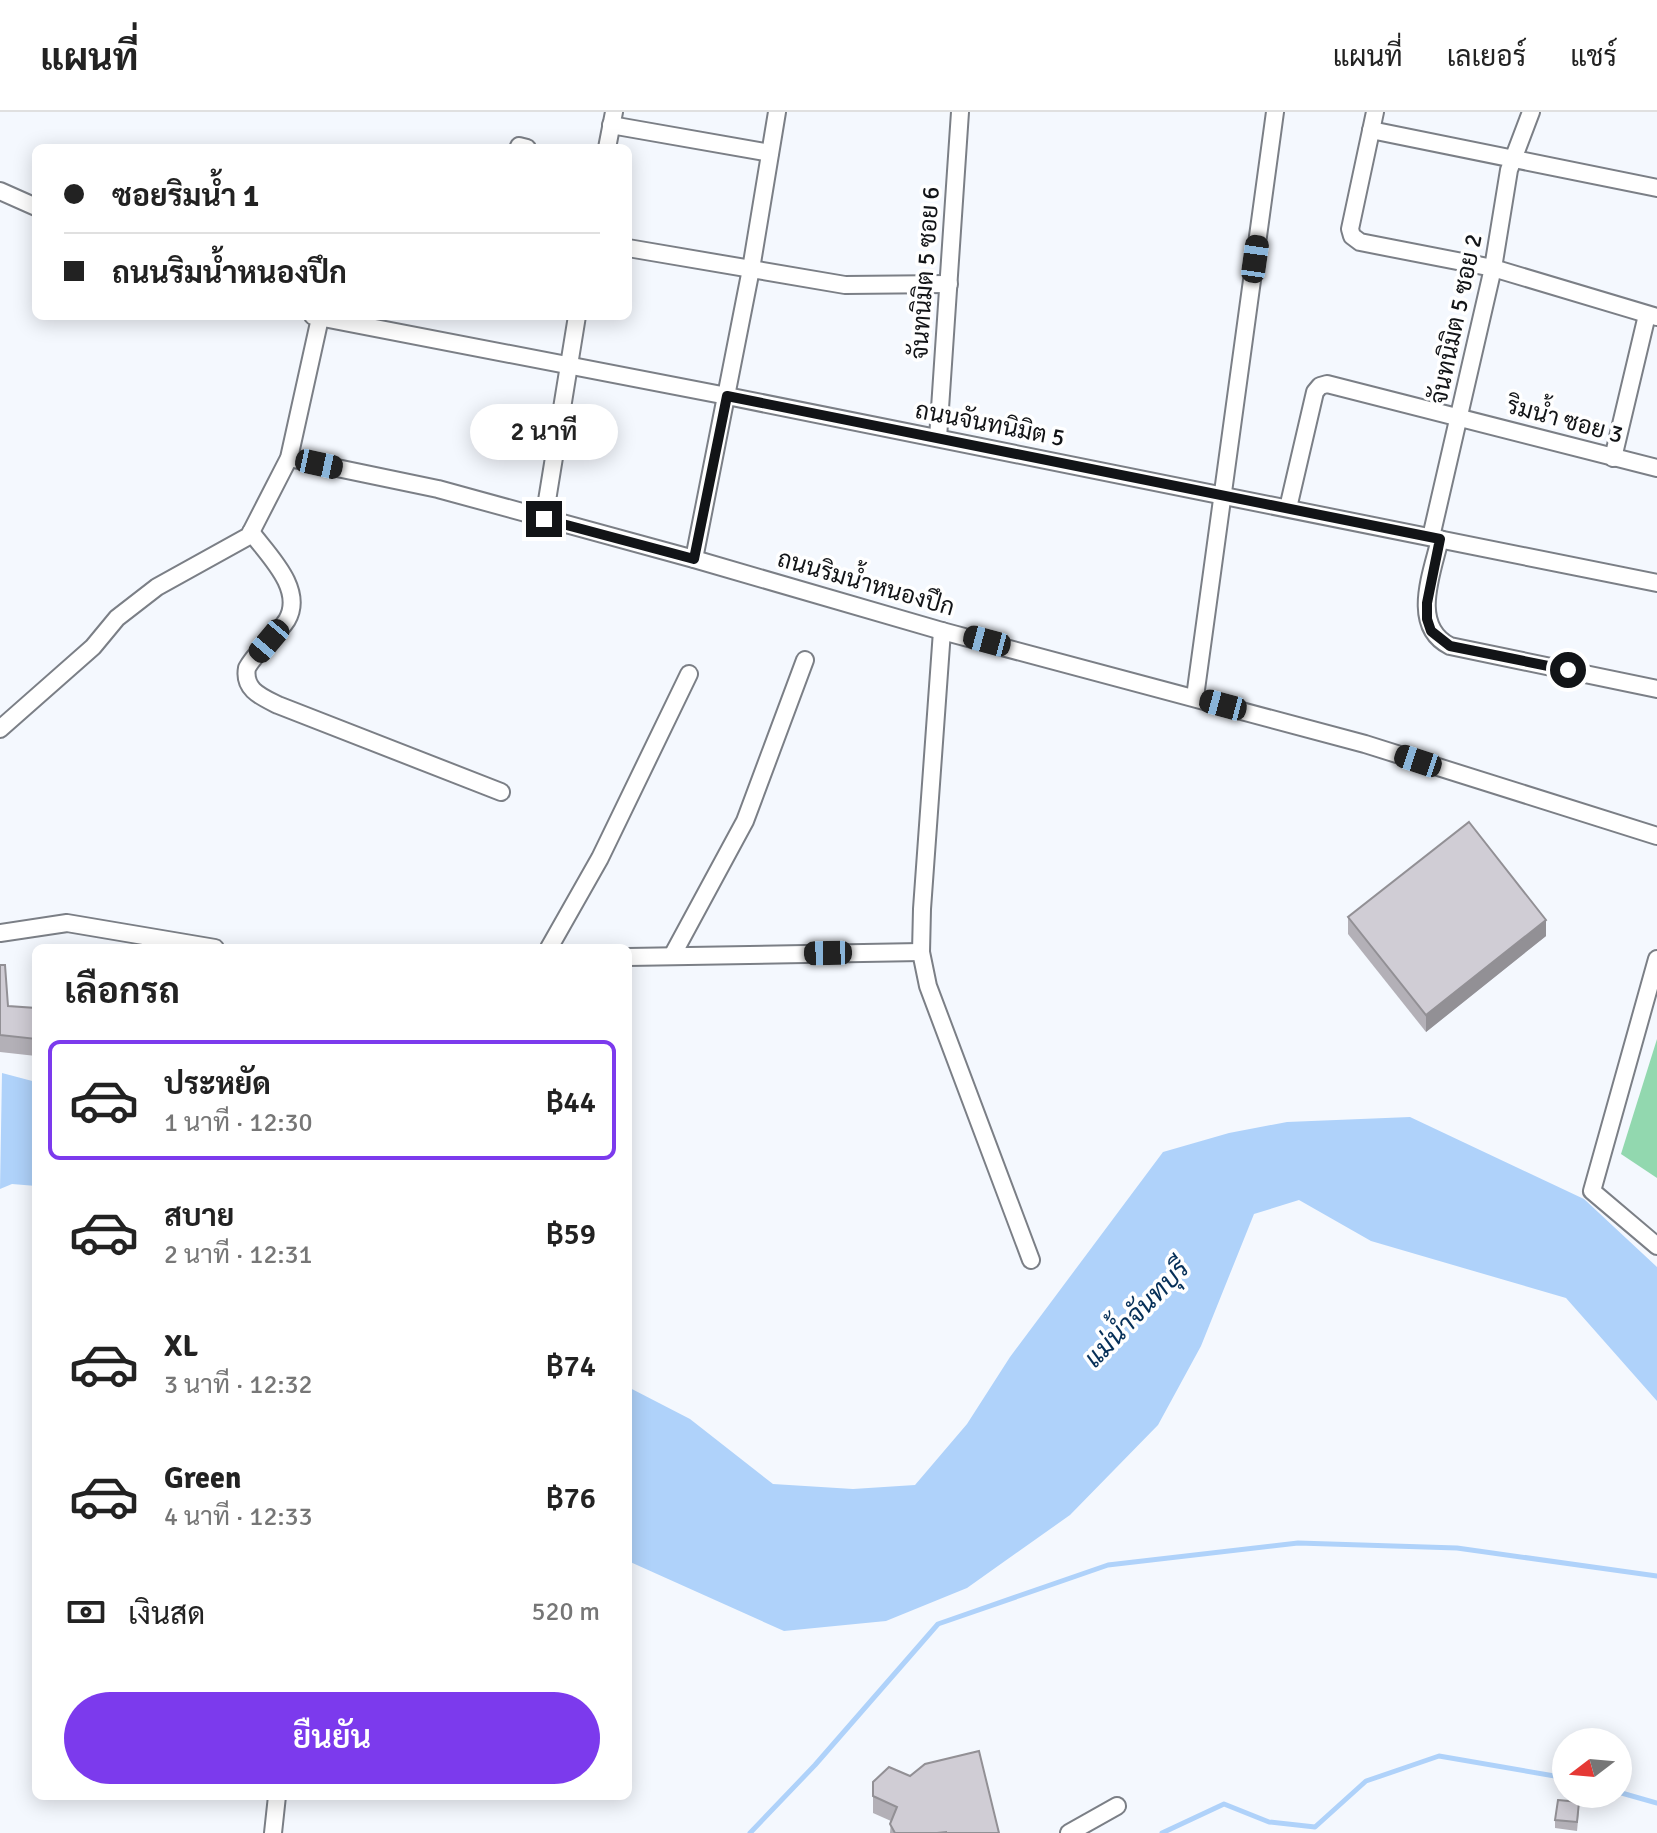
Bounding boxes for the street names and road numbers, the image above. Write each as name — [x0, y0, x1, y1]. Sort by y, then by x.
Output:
street label: จันทนิมิต 5 ซอย 6 — [904, 185, 946, 361]
street label: จันทนิมิต 5 ซอย 2 — [1423, 231, 1489, 407]
street label: ริมน้ำ ซอย 3 — [1502, 385, 1628, 450]
street label: ถนนจันทนิมิต 5 — [913, 395, 1067, 453]
street label: ถนนริมน้ำหนองปึก — [774, 539, 959, 623]

